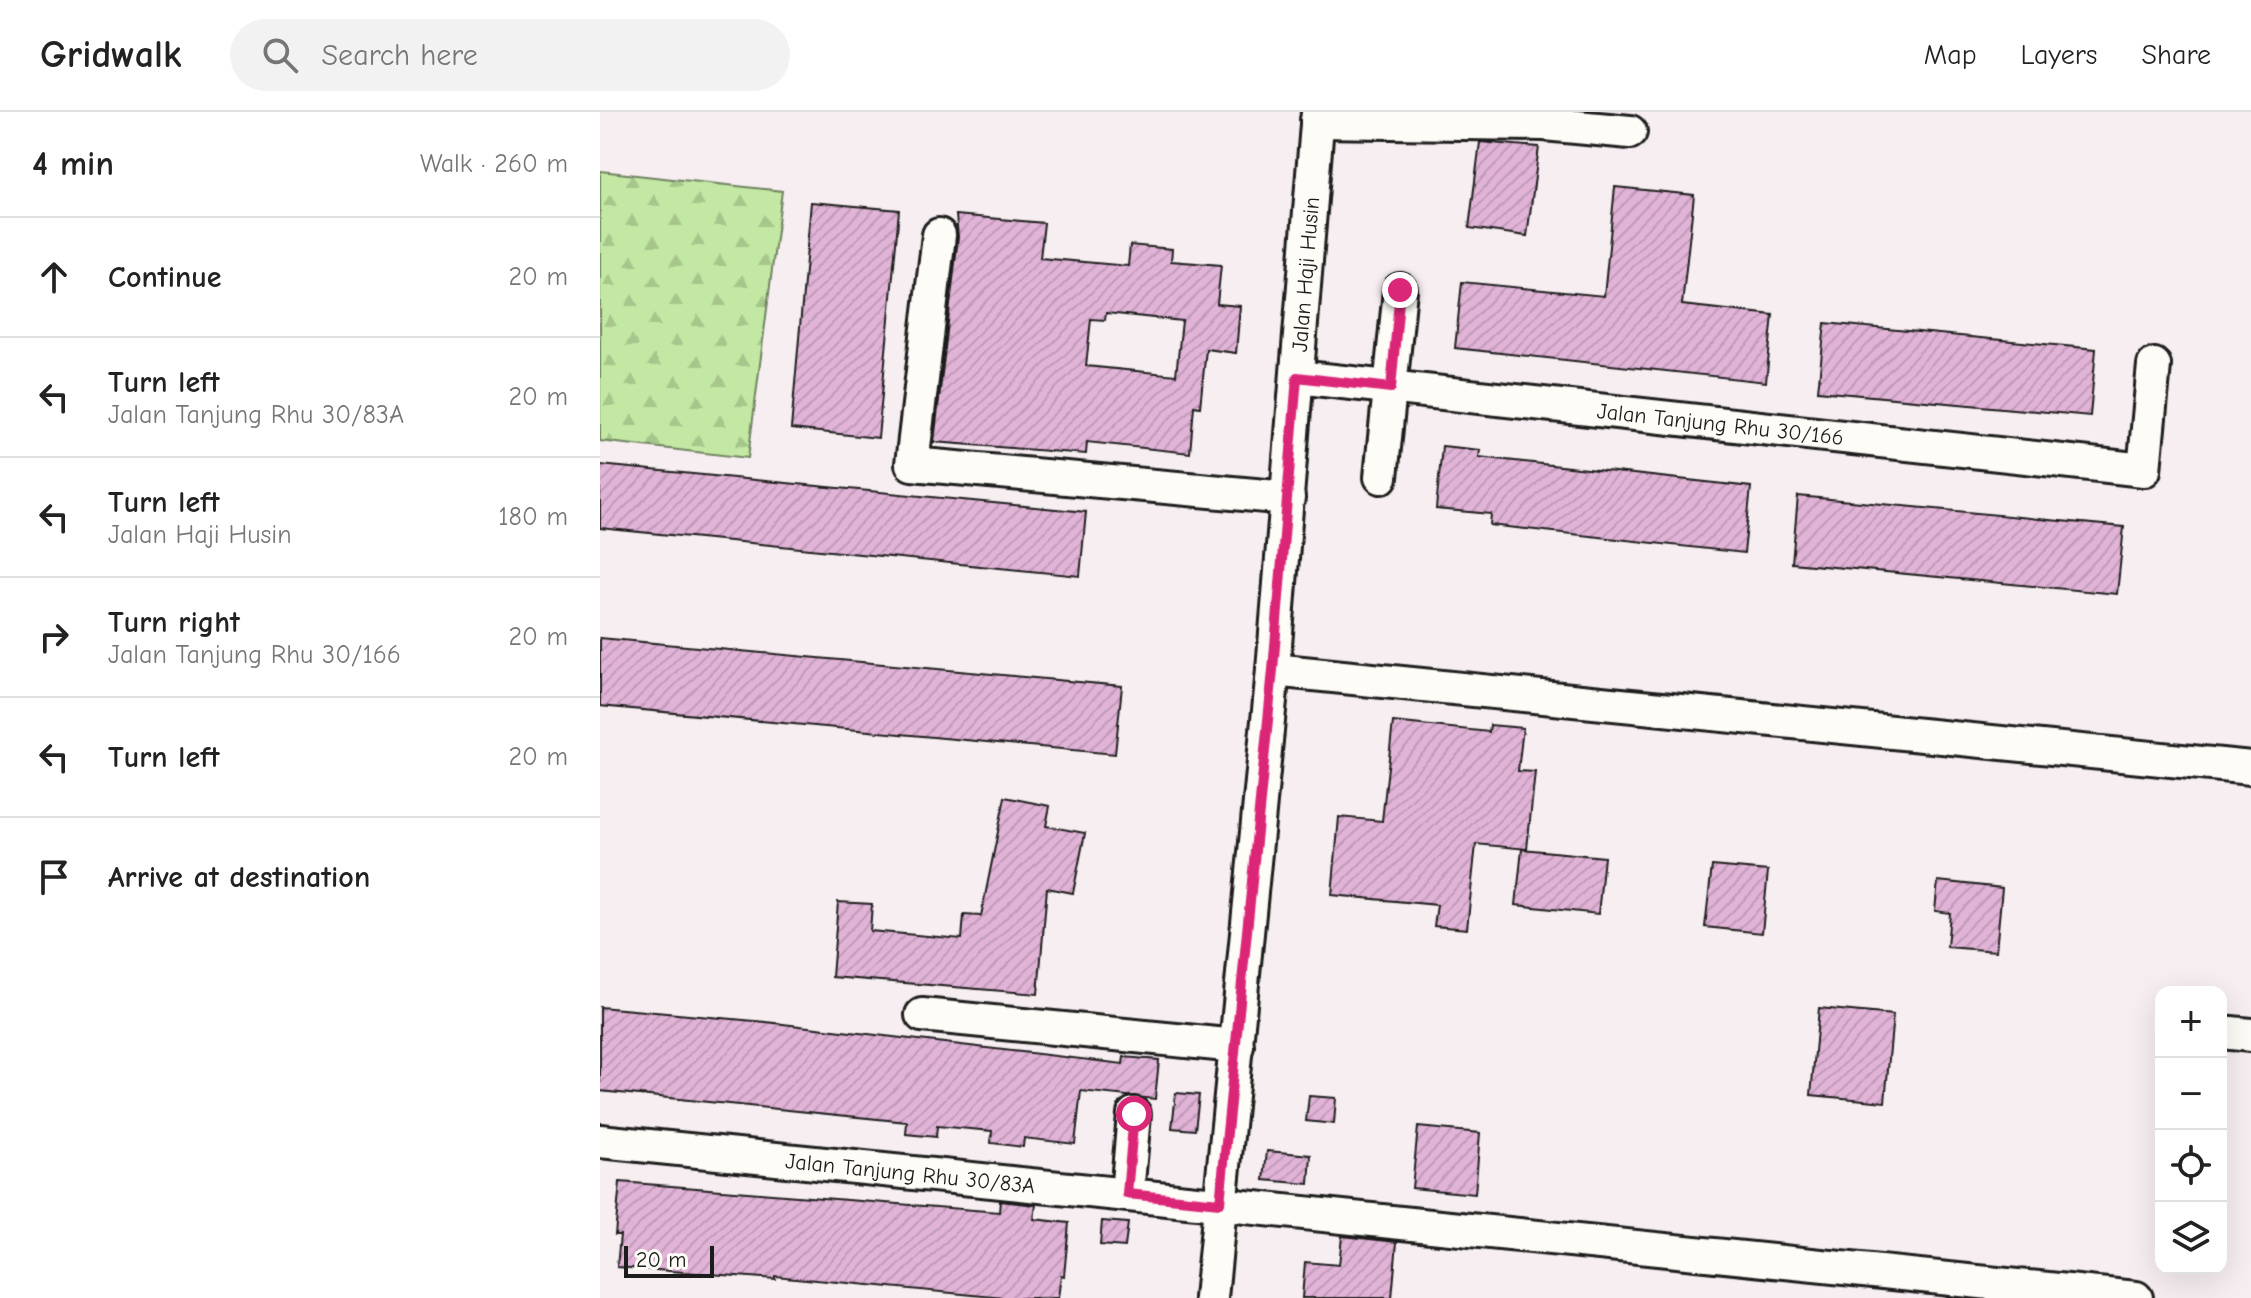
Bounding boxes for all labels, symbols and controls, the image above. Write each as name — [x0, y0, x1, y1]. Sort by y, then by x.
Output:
search box — [230, 19, 790, 91]
text: Gridwalk — [40, 33, 182, 77]
icon: search — [258, 33, 302, 77]
text: Search here — [322, 38, 478, 73]
text: Map — [1924, 39, 1977, 71]
text: Layers — [2021, 39, 2097, 71]
text: Share — [2141, 39, 2211, 71]
text: 4 min — [32, 144, 114, 184]
text: Walk · 260 m — [420, 149, 568, 179]
street label: Jalan Haji Husin — [1287, 196, 1325, 353]
icon: ahead — [32, 255, 76, 299]
text: Continue — [108, 260, 222, 295]
text: 20 m — [508, 262, 568, 292]
route end — [1382, 272, 1418, 308]
text: Turn left — [108, 365, 220, 400]
icon: left — [32, 375, 76, 419]
text: 20 m — [508, 382, 568, 412]
street label: Jalan Tanjung Rhu 30/166 — [1596, 398, 1845, 451]
text: Jalan Tanjung Rhu 30/83A — [108, 400, 404, 430]
text: Turn left — [108, 485, 220, 520]
icon: left — [32, 495, 76, 539]
text: 180 m — [498, 502, 568, 532]
text: Jalan Haji Husin — [108, 520, 292, 550]
text: Turn right — [108, 605, 240, 640]
icon: right — [32, 615, 76, 659]
text: 20 m — [508, 622, 568, 652]
text: Jalan Tanjung Rhu 30/166 — [108, 640, 401, 670]
icon: left — [32, 735, 76, 779]
text: Turn left — [108, 740, 220, 775]
text: 20 m — [508, 742, 568, 772]
icon: arrive — [32, 855, 76, 899]
text: Arrive at destination — [108, 860, 370, 895]
map controls — [2155, 986, 2227, 1274]
button: + — [2155, 986, 2227, 1058]
button: − — [2155, 1058, 2227, 1130]
route start — [1116, 1096, 1152, 1132]
button: locate — [2155, 1130, 2227, 1202]
street label: Jalan Tanjung Rhu 30/83A — [784, 1148, 1037, 1199]
button: layers — [2155, 1202, 2227, 1274]
scale bar — [624, 1242, 714, 1278]
text: 20 m — [636, 1247, 686, 1273]

